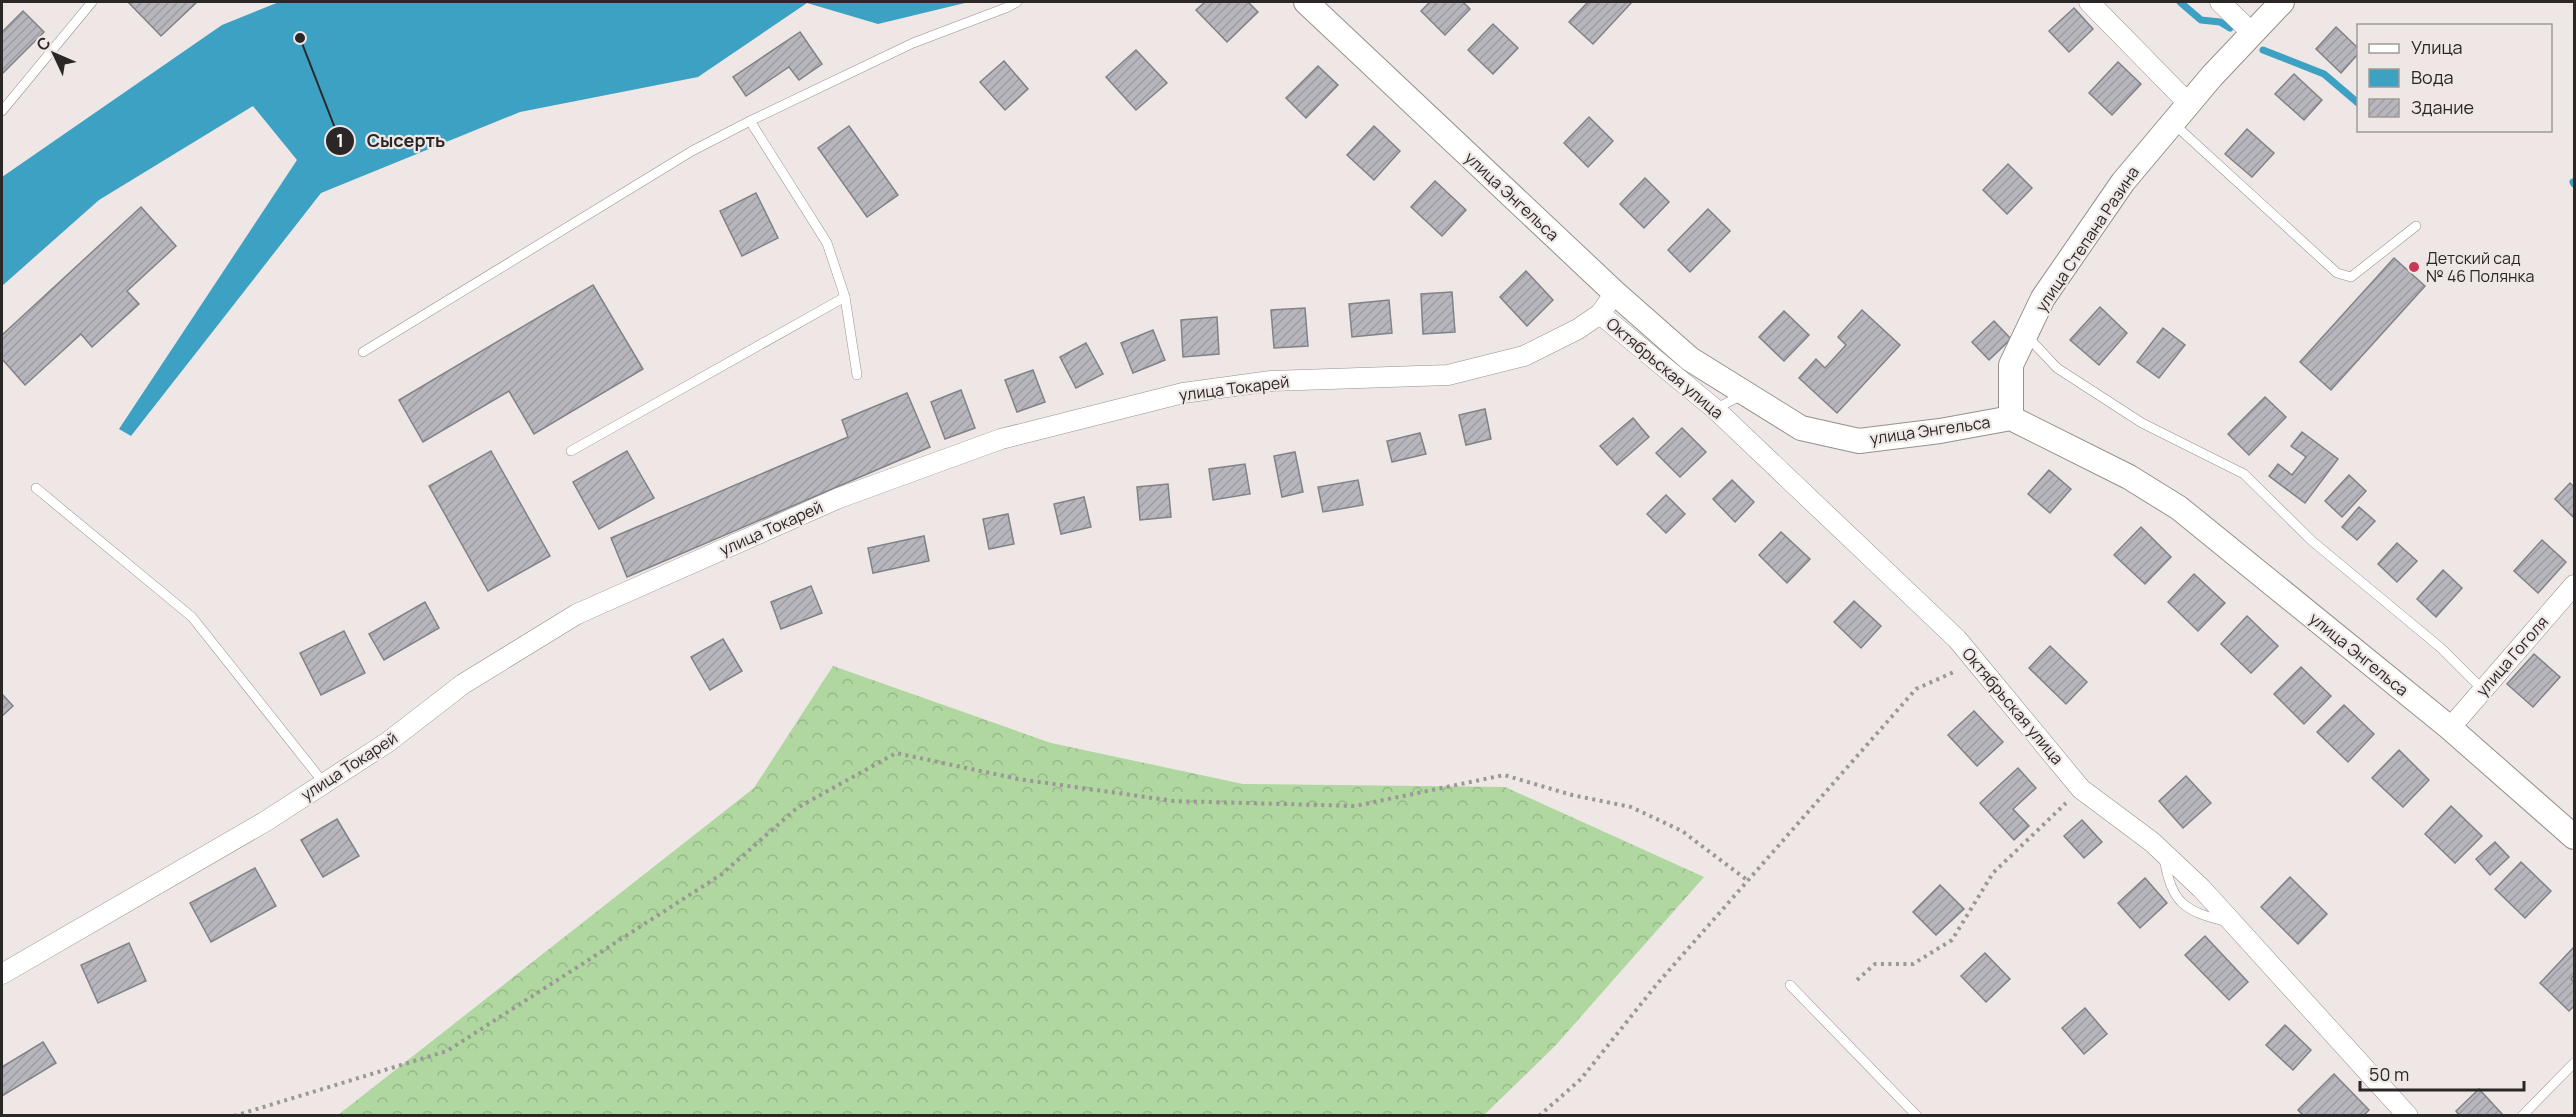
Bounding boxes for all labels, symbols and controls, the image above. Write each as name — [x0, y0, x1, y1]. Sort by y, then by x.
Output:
north arrow — [24, 24, 84, 84]
legend — [2357, 24, 2552, 132]
text: С — [31, 32, 55, 55]
text: Улица — [2411, 35, 2463, 59]
text: Вода — [2411, 65, 2453, 89]
text: Здание — [2411, 95, 2474, 119]
callout: Сысерть — [325, 123, 458, 159]
text: 1 — [336, 128, 344, 152]
text: Сысерть — [367, 128, 445, 152]
street label: улица Энгельса — [1460, 147, 1564, 245]
street label: улица Степана Разина — [2030, 162, 2144, 316]
place label: Детский сад № 46 Полянка — [2426, 247, 2534, 287]
marker: Детский сад № 46 Полянка — [2407, 260, 2421, 274]
street label: Октябрьская улица — [1602, 313, 1728, 423]
street label: улица Токарей — [1178, 370, 1290, 406]
street label: улица Энгельса — [1868, 411, 1992, 449]
street label: улица Токарей — [716, 495, 826, 561]
street label: улица Энгельса — [2305, 607, 2413, 701]
street label: улица Гоголя — [2471, 611, 2553, 701]
street label: Октябрьская улица — [1958, 643, 2068, 769]
street label: улица Токарей — [297, 727, 401, 805]
scale bar — [2360, 1054, 2524, 1092]
text: 50 m — [2369, 1062, 2409, 1086]

